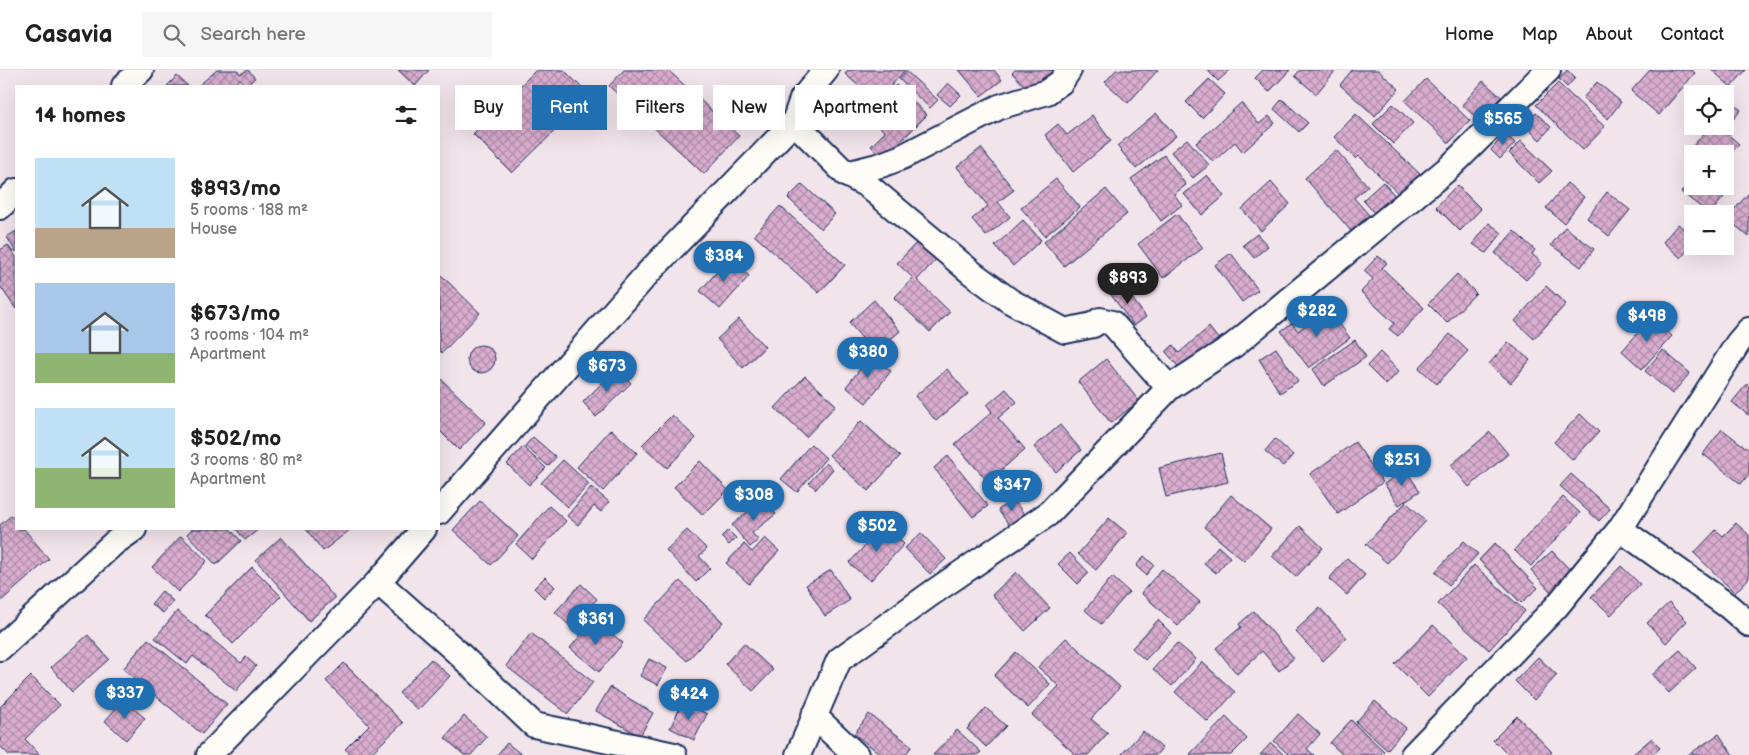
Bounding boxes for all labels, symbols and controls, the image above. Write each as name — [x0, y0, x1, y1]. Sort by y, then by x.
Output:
search box — [142, 12, 492, 57]
text: Casavia — [25, 20, 112, 49]
icon: search — [160, 21, 188, 49]
text: Search here — [200, 23, 306, 46]
text: Home — [1445, 24, 1494, 45]
text: Map — [1522, 24, 1558, 45]
text: About — [1586, 24, 1633, 45]
text: Contact — [1661, 24, 1724, 45]
chip: Buy — [455, 85, 522, 130]
chip: Rent — [532, 85, 607, 130]
chip: Filters — [617, 85, 703, 130]
chip: New — [713, 85, 785, 130]
chip: Apartment — [795, 85, 916, 130]
map controls — [1684, 85, 1734, 255]
button: locate — [1684, 85, 1734, 135]
icon: filters — [392, 101, 420, 129]
text: 14 homes — [35, 103, 126, 128]
pin: $565 — [1473, 104, 1533, 146]
text: $565 — [1484, 110, 1522, 129]
button: + — [1684, 145, 1734, 195]
text: $893/mo — [190, 176, 281, 201]
icon: home — [75, 178, 135, 238]
text: 5 rooms · 188 m² — [190, 201, 308, 220]
button: − — [1684, 205, 1734, 255]
text: House — [190, 220, 237, 239]
pin: $384 — [694, 240, 754, 283]
text: $384 — [705, 247, 743, 266]
pin: $893 — [1098, 262, 1158, 305]
text: $893 — [1109, 269, 1147, 288]
pin: $282 — [1287, 296, 1347, 338]
pin: $498 — [1617, 300, 1677, 343]
text: $673/mo — [190, 301, 280, 326]
text: $282 — [1297, 302, 1337, 321]
icon: home — [75, 303, 135, 363]
text: $498 — [1628, 307, 1666, 326]
text: 3 rooms · 104 m² — [190, 326, 309, 345]
pin: $380 — [838, 336, 898, 379]
text: $380 — [848, 343, 888, 362]
text: Apartment — [190, 345, 266, 364]
pin: $673 — [577, 350, 637, 393]
text: $673 — [588, 357, 626, 376]
text: $502/mo — [190, 426, 281, 451]
icon: home — [75, 428, 135, 488]
pin: $251 — [1372, 444, 1432, 487]
text: 3 rooms · 80 m² — [190, 451, 303, 470]
text: $251 — [1384, 451, 1420, 470]
text: Apartment — [190, 470, 266, 489]
pin: $347 — [982, 470, 1042, 512]
text: $347 — [993, 476, 1031, 495]
pin: $308 — [724, 480, 784, 522]
text: $308 — [734, 486, 774, 505]
pin: $502 — [847, 510, 907, 553]
text: $502 — [857, 517, 897, 536]
pin: $361 — [566, 604, 626, 646]
text: $361 — [578, 610, 614, 629]
pin: $337 — [95, 678, 155, 720]
pin: $424 — [659, 678, 719, 721]
text: $337 — [106, 684, 144, 703]
text: $424 — [670, 685, 708, 704]

